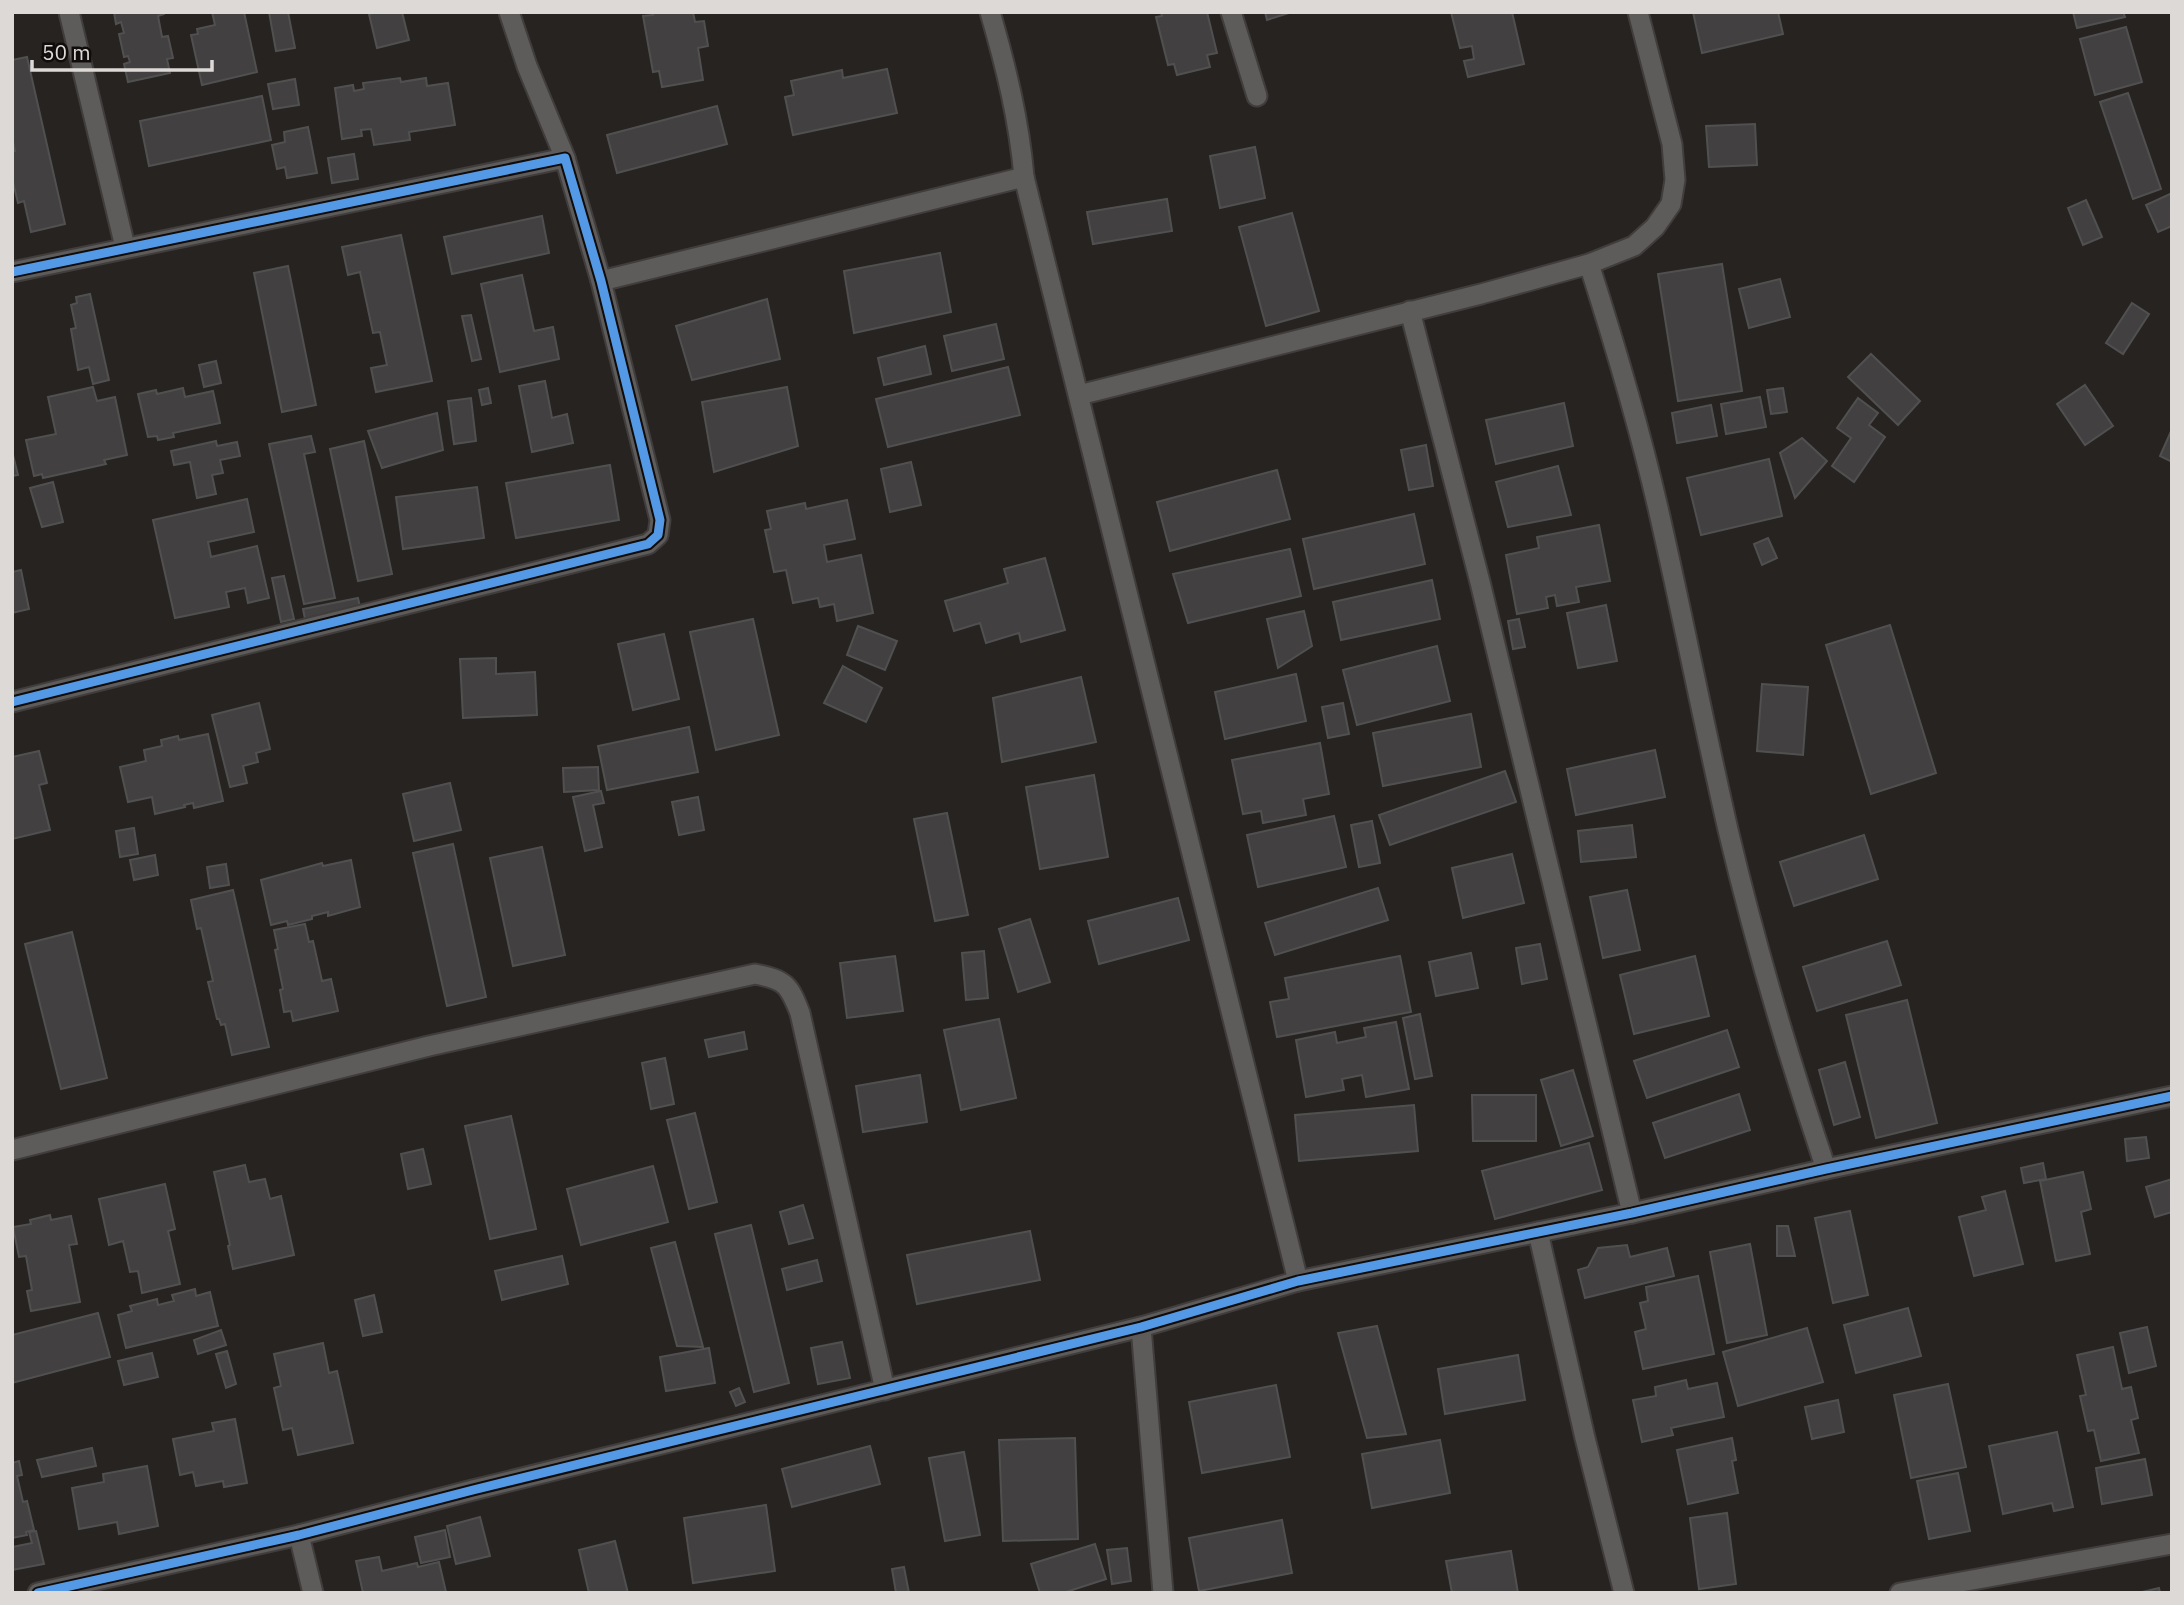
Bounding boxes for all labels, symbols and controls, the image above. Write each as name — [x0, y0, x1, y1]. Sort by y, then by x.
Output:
scale bar — [32, 28, 212, 72]
text: 50 m — [42, 38, 91, 66]

